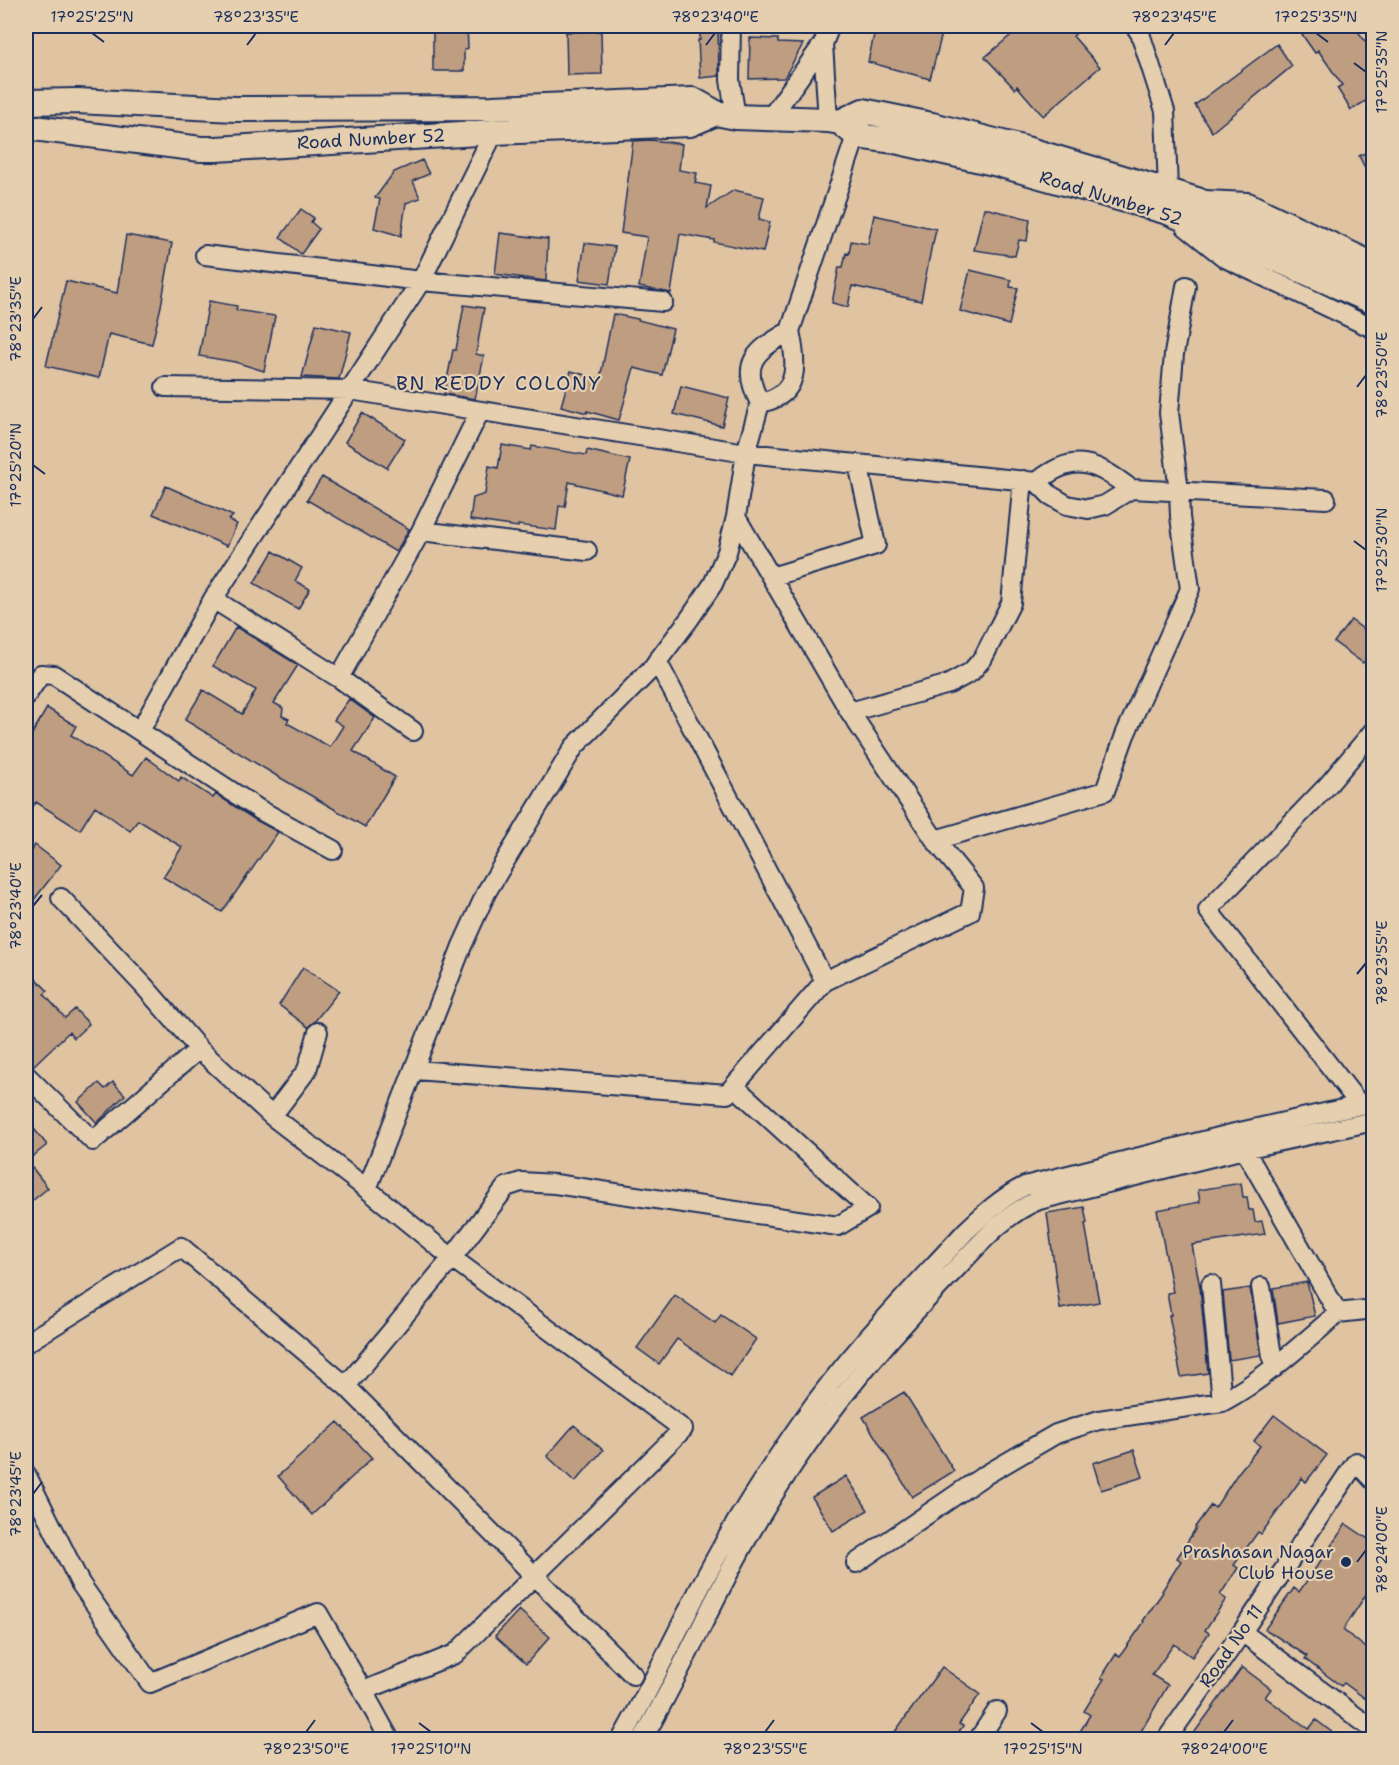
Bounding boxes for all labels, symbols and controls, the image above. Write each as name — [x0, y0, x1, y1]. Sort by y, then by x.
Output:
text: 17°25'25"N — [50, 7, 134, 27]
text: 78°23'35"E — [213, 7, 299, 27]
text: 78°23'40"E — [671, 7, 759, 27]
text: 78°23'45"E — [1131, 7, 1217, 27]
text: 17°25'35"N — [1274, 7, 1358, 27]
text: 17°25'35"N — [1372, 30, 1392, 114]
street label: Road Number 52 — [296, 123, 446, 155]
street label: Road Number 52 — [1036, 165, 1186, 231]
text: 78°23'35"E — [6, 276, 26, 362]
text: 78°23'50"E — [1372, 332, 1392, 418]
district label: BN REDDY COLONY — [396, 370, 602, 396]
text: 17°25'20"N — [6, 423, 26, 507]
text: 17°25'30"N — [1372, 508, 1392, 592]
text: 78°23'40"E — [6, 862, 26, 950]
text: 78°23'55"E — [1372, 920, 1392, 1006]
text: 78°23'45"E — [6, 1451, 26, 1537]
text: 78°24'00"E — [1372, 1506, 1392, 1594]
place label: Prashasan Nagar Club House — [1183, 1540, 1334, 1585]
marker: Prashasan Nagar Club House — [1339, 1555, 1353, 1569]
street label: Road No 11 — [1194, 1600, 1268, 1692]
text: 78°23'50"E — [263, 1739, 349, 1759]
text: 17°25'10"N — [391, 1739, 471, 1759]
text: 78°23'55"E — [722, 1739, 808, 1759]
text: 17°25'15"N — [1003, 1739, 1083, 1759]
text: 78°24'00"E — [1180, 1739, 1268, 1759]

